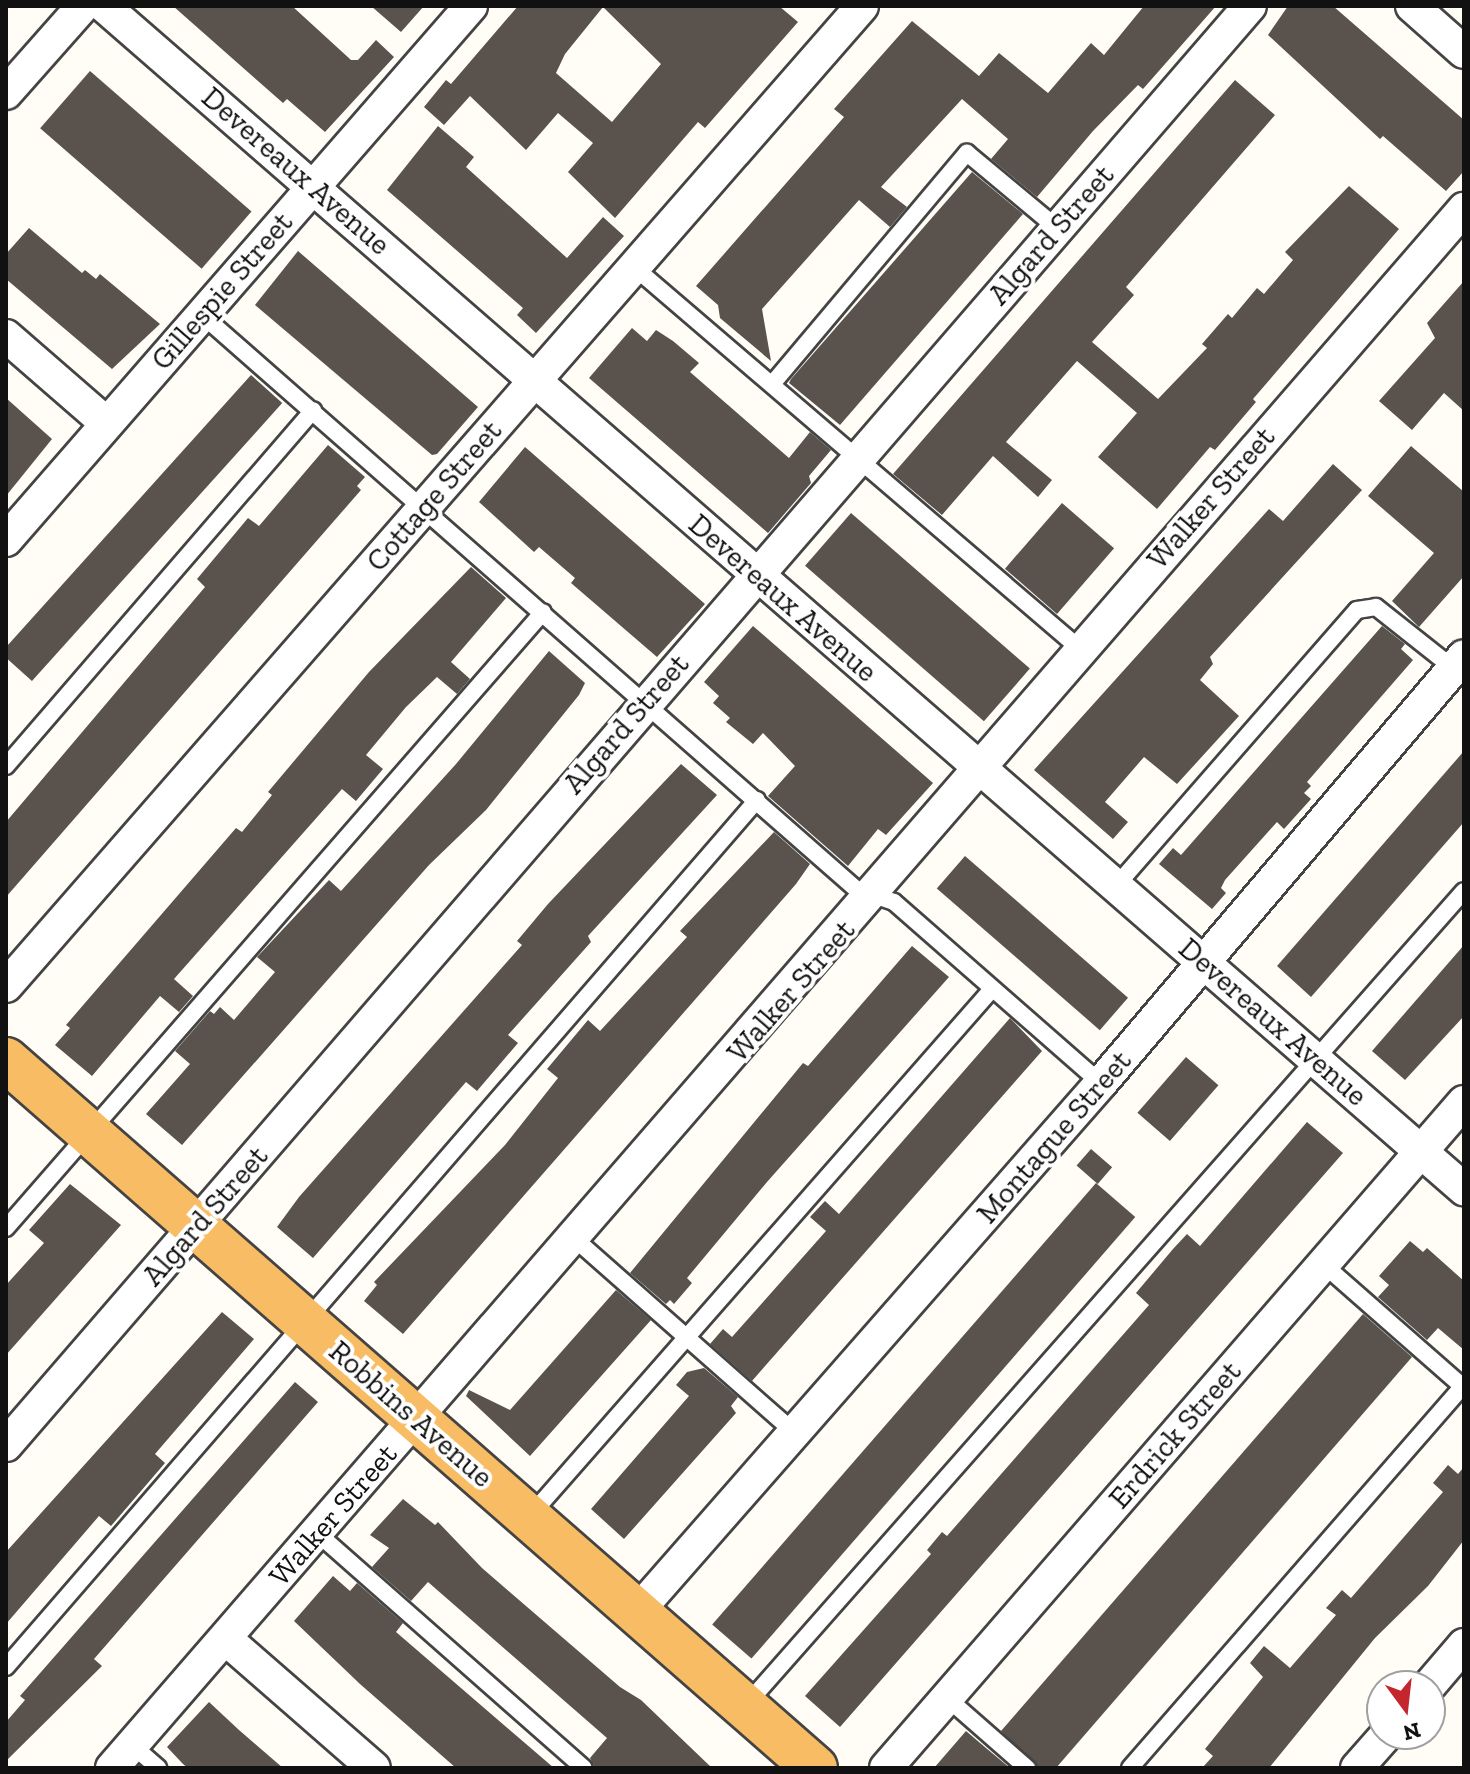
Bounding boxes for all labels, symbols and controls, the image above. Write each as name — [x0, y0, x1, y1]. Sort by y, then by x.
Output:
street label: Devereaux Avenue — [194, 79, 398, 263]
street label: Algard Street — [981, 158, 1121, 312]
street label: Gillespie Street — [144, 205, 300, 377]
street label: Cottage Street — [359, 413, 509, 579]
street label: Walker Street — [1139, 419, 1283, 577]
street label: Devereaux Avenue — [681, 506, 885, 690]
street label: Algard Street — [556, 647, 696, 801]
street label: Walker Street — [719, 912, 863, 1070]
street label: Devereaux Avenue — [1171, 930, 1375, 1114]
street label: Montague Street — [969, 1043, 1139, 1231]
street label: Algard Street — [135, 1139, 275, 1293]
street label: Robbins Avenue — [321, 1333, 501, 1495]
street label: Erdrick Street — [1101, 1354, 1249, 1516]
street label: Walker Street — [261, 1436, 405, 1594]
north arrow — [1366, 1670, 1446, 1750]
text: N — [1400, 1717, 1423, 1747]

